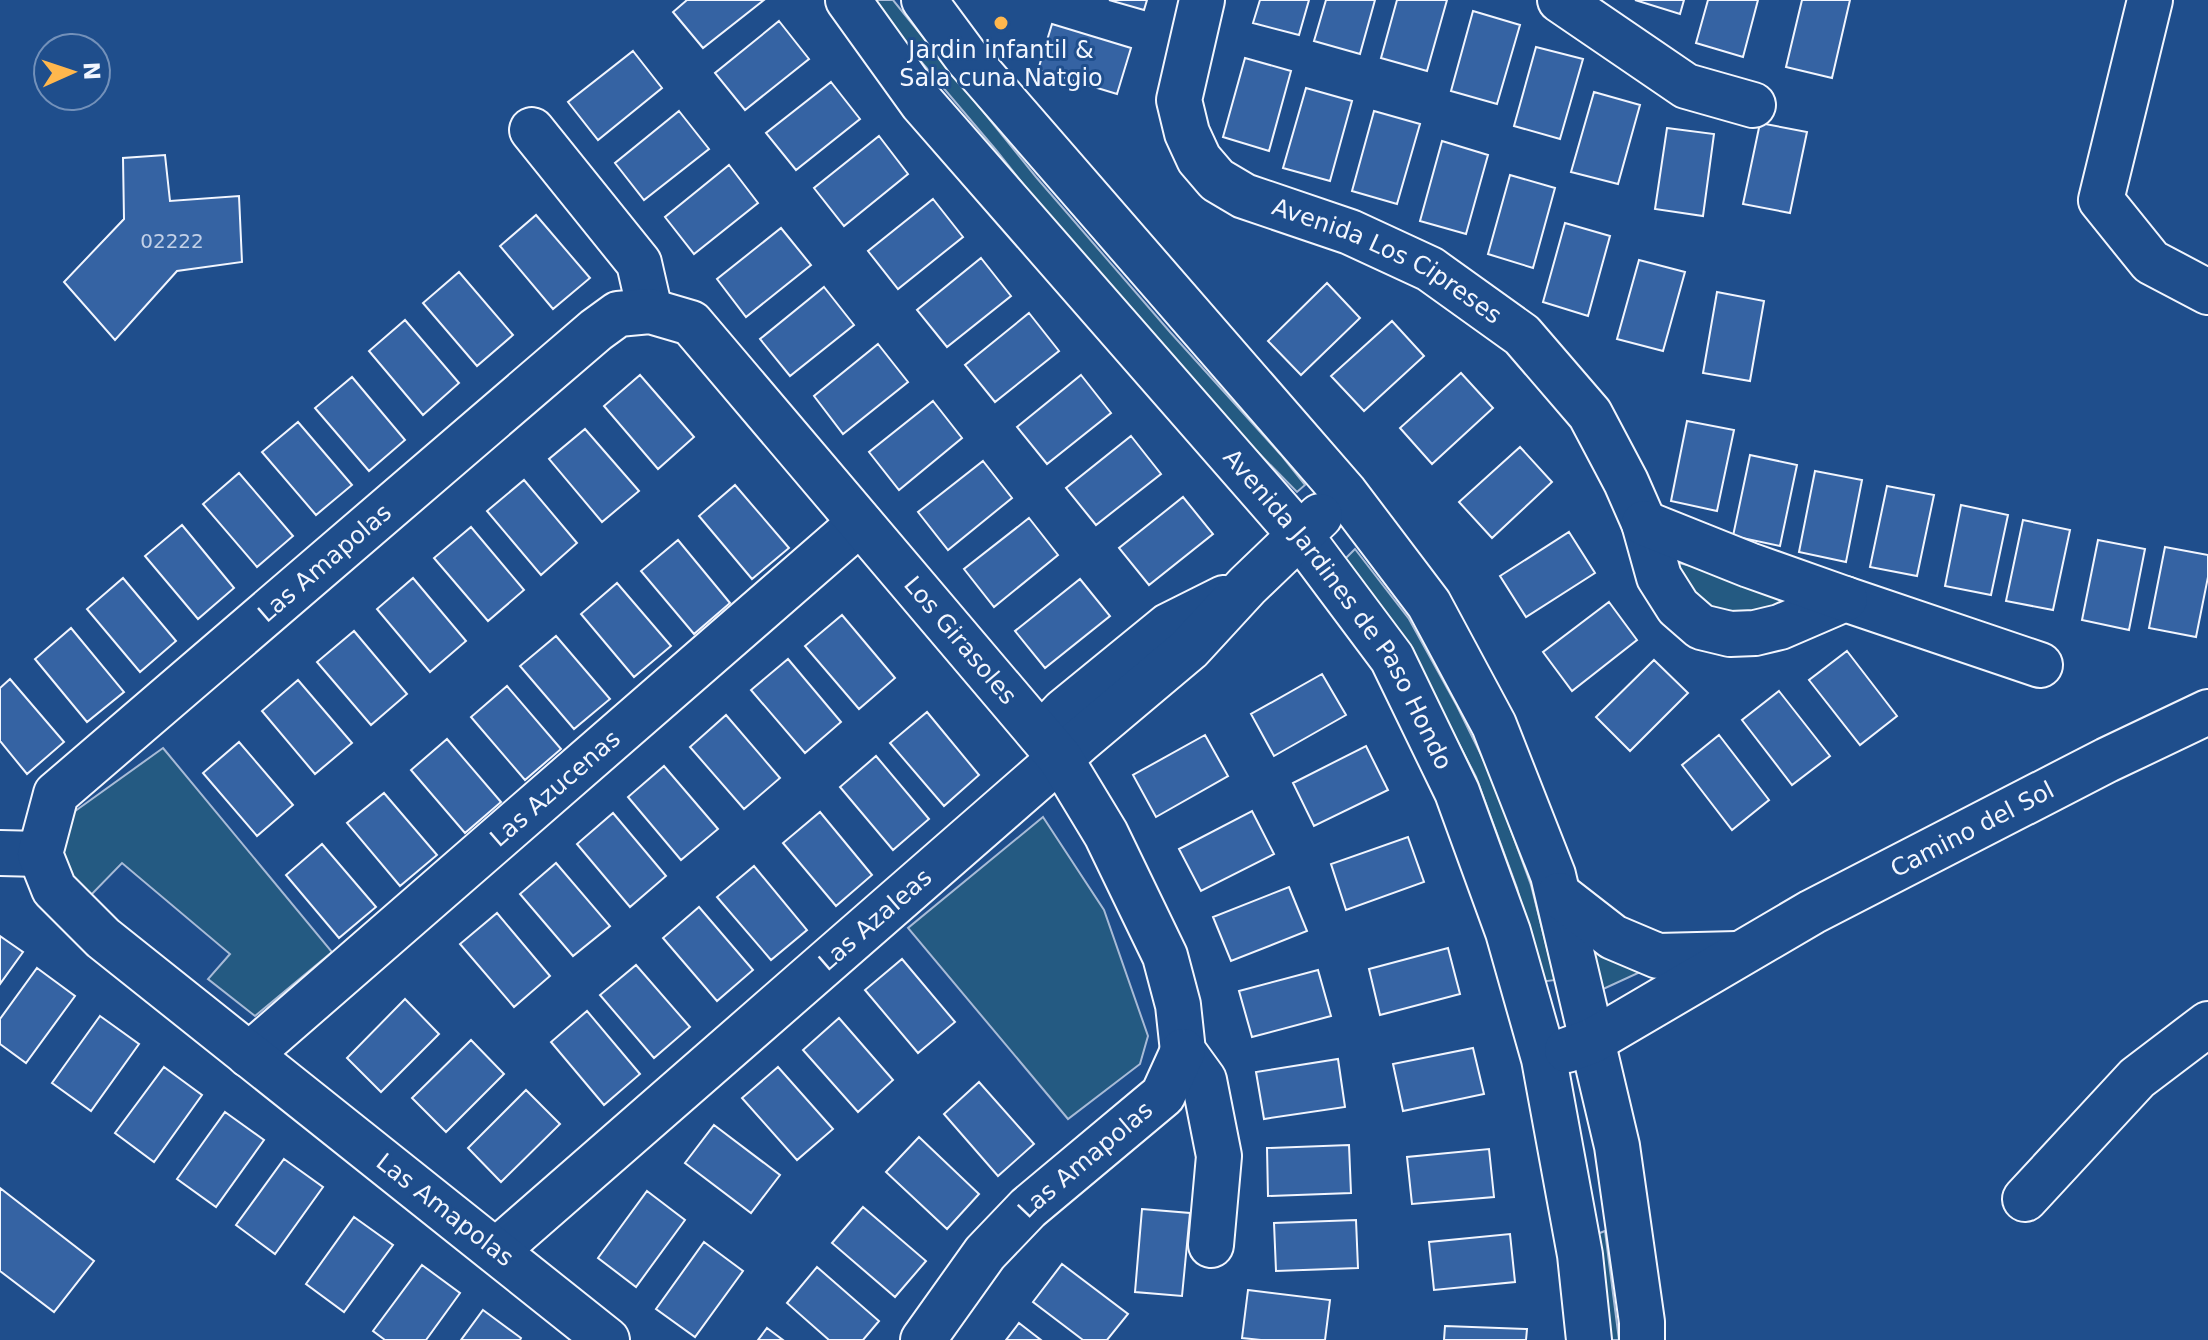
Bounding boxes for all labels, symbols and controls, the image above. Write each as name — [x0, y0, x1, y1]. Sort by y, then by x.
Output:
marker: Jardin infantil & Sala cuna Natgio — [992, 14, 1010, 32]
north arrow — [32, 32, 112, 112]
place label: Jardin infantil & Sala cuna Natgio — [899, 36, 1103, 92]
text: N — [79, 61, 104, 81]
street label: Avenida Los Cipreses — [1269, 193, 1507, 330]
house number: 02222 — [140, 229, 204, 253]
street label: Avenida Jardines de Paso Hondo — [1217, 443, 1458, 774]
street label: Las Amapolas — [252, 498, 397, 628]
street label: Los Girasoles — [898, 571, 1022, 710]
street label: Las Azucenas — [485, 724, 626, 852]
street label: Camino del Sol — [1886, 776, 2059, 883]
street label: Las Azaleas — [813, 863, 937, 977]
street label: Las Amapolas — [1012, 1096, 1158, 1224]
street label: Las Amapolas — [371, 1148, 519, 1272]

